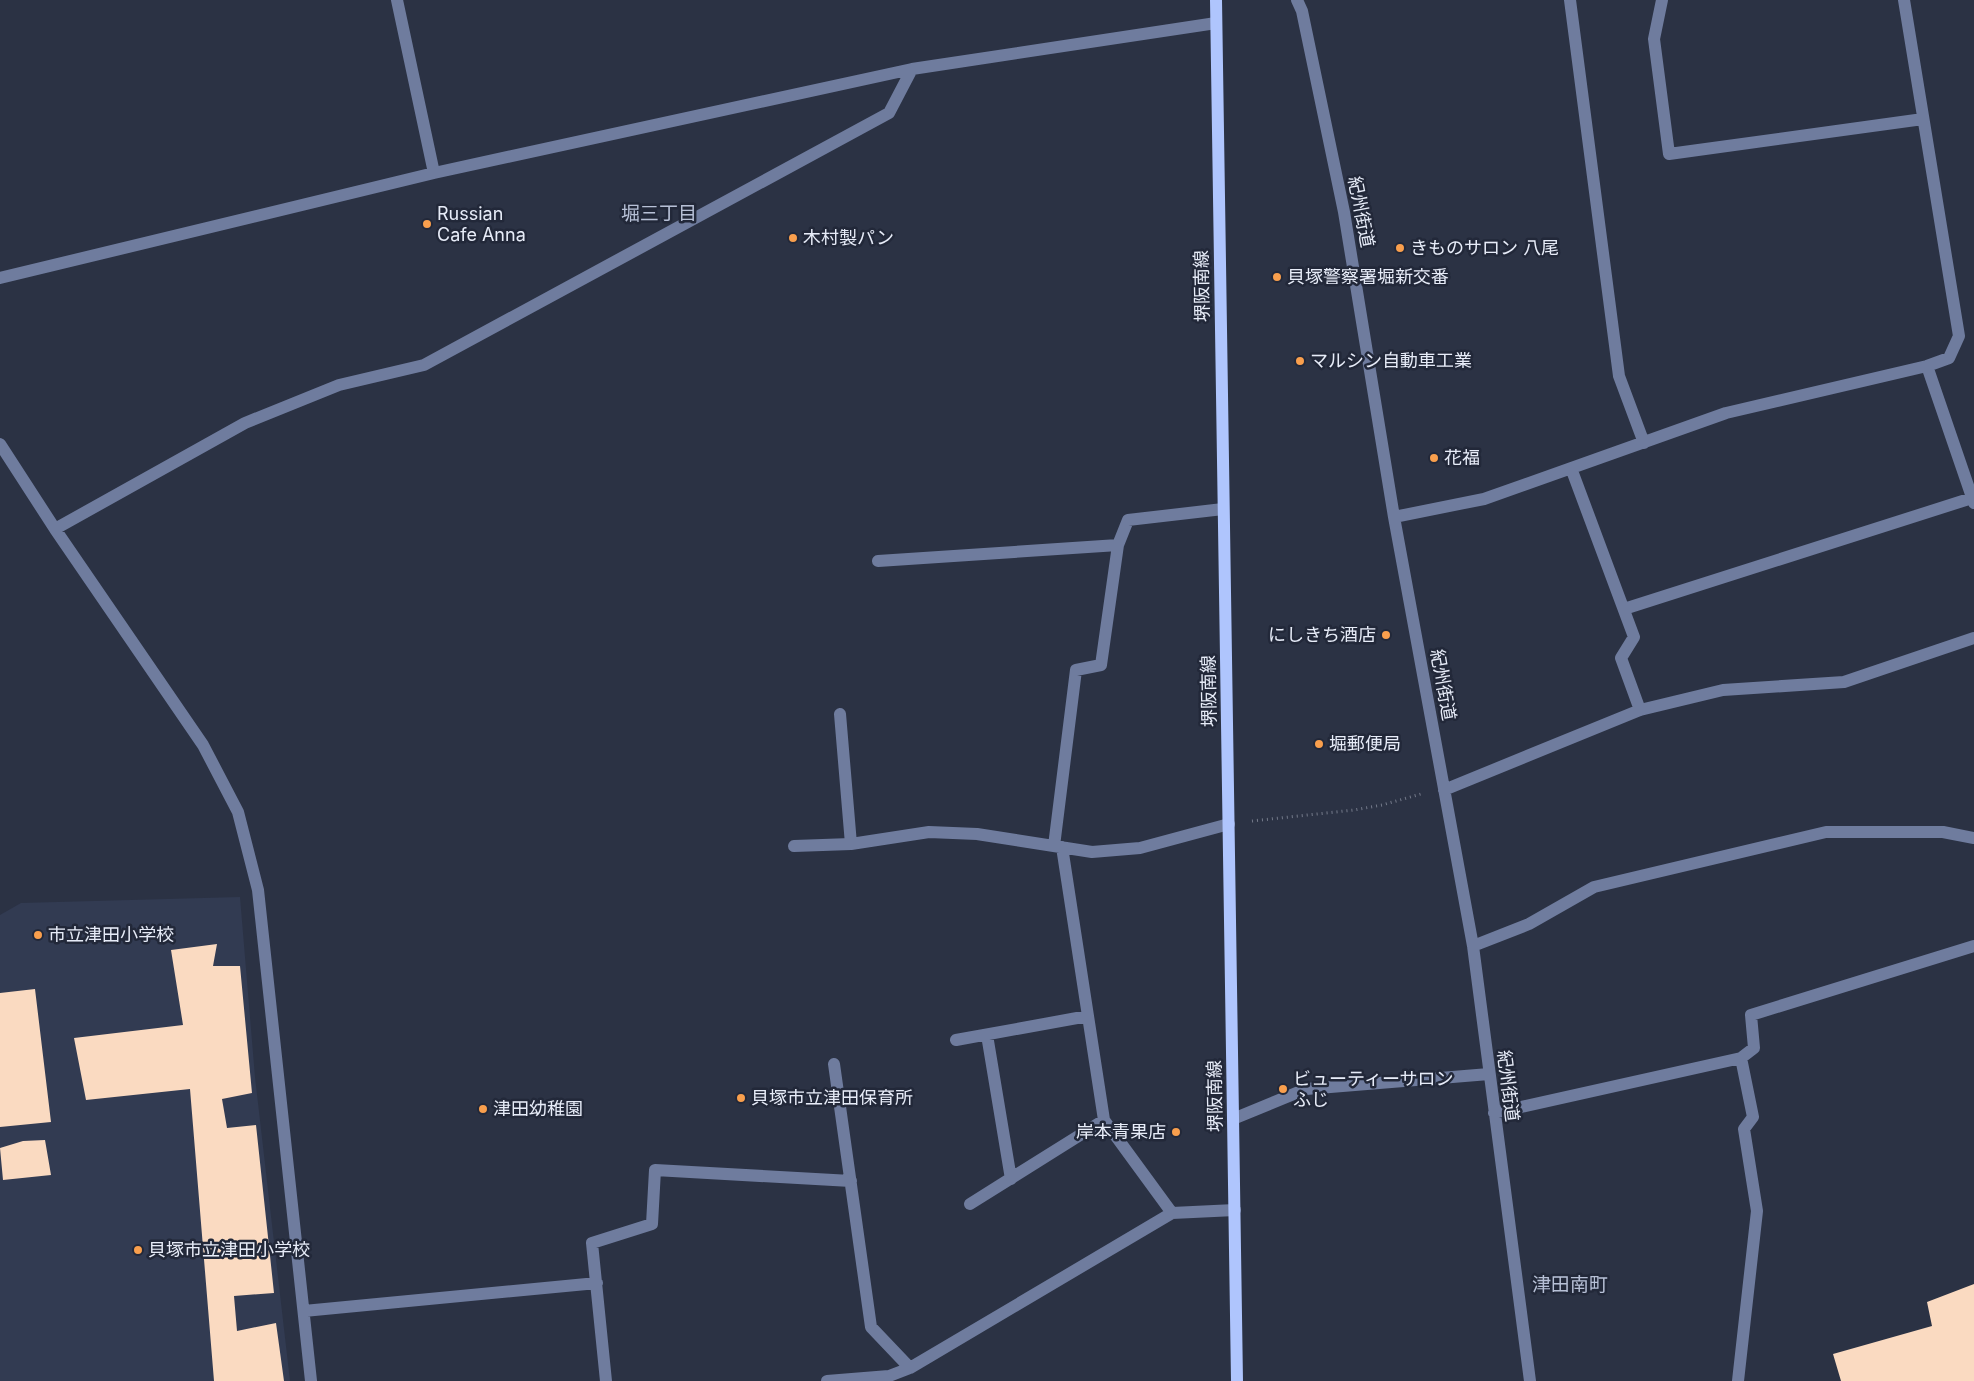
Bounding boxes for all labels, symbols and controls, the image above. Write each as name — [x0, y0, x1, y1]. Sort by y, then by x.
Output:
street label: 紀州街道 — [1344, 175, 1379, 249]
district label: 堀三丁目 — [621, 202, 697, 225]
place label: Russian Cafe Anna — [437, 203, 526, 245]
marker: Russian Cafe Anna — [421, 218, 433, 230]
place label: 木村製パン — [803, 227, 894, 248]
marker: 木村製パン — [787, 232, 799, 244]
place label: きものサロン 八尾 — [1410, 237, 1559, 258]
marker: きものサロン 八尾 — [1394, 242, 1406, 254]
street label: 堺阪南線 — [1190, 250, 1213, 322]
place label: 貝塚警察署堀新交番 — [1287, 266, 1449, 287]
marker: 貝塚警察署堀新交番 — [1271, 271, 1283, 283]
place label: マルシン自動車工業 — [1310, 350, 1472, 371]
marker: マルシン自動車工業 — [1294, 355, 1306, 367]
place label: 花福 — [1444, 447, 1480, 468]
marker: 花福 — [1428, 452, 1440, 464]
place label: にしきち酒店 — [1268, 624, 1376, 645]
marker: にしきち酒店 — [1380, 629, 1392, 641]
street label: 紀州街道 — [1427, 648, 1460, 722]
street label: 堺阪南線 — [1197, 655, 1220, 727]
place label: 堀郵便局 — [1329, 733, 1401, 754]
marker: 堀郵便局 — [1313, 738, 1325, 750]
place label: 市立津田小学校 — [48, 924, 174, 945]
marker: 市立津田小学校 — [32, 929, 44, 941]
street label: 紀州街道 — [1494, 1049, 1523, 1123]
street label: 堺阪南線 — [1203, 1060, 1226, 1132]
place label: ビューティーサロン ふじ — [1293, 1068, 1454, 1110]
marker: ビューティーサロン ふじ — [1277, 1083, 1289, 1095]
place label: 貝塚市立津田保育所 — [751, 1087, 913, 1108]
marker: 貝塚市立津田保育所 — [735, 1092, 747, 1104]
place label: 津田幼稚園 — [493, 1098, 583, 1119]
marker: 津田幼稚園 — [477, 1103, 489, 1115]
place label: 岸本青果店 — [1076, 1121, 1166, 1142]
marker: 岸本青果店 — [1170, 1126, 1182, 1138]
place label: 貝塚市立津田小学校 — [148, 1239, 310, 1260]
marker: 貝塚市立津田小学校 — [132, 1244, 144, 1256]
district label: 津田南町 — [1532, 1273, 1608, 1296]

